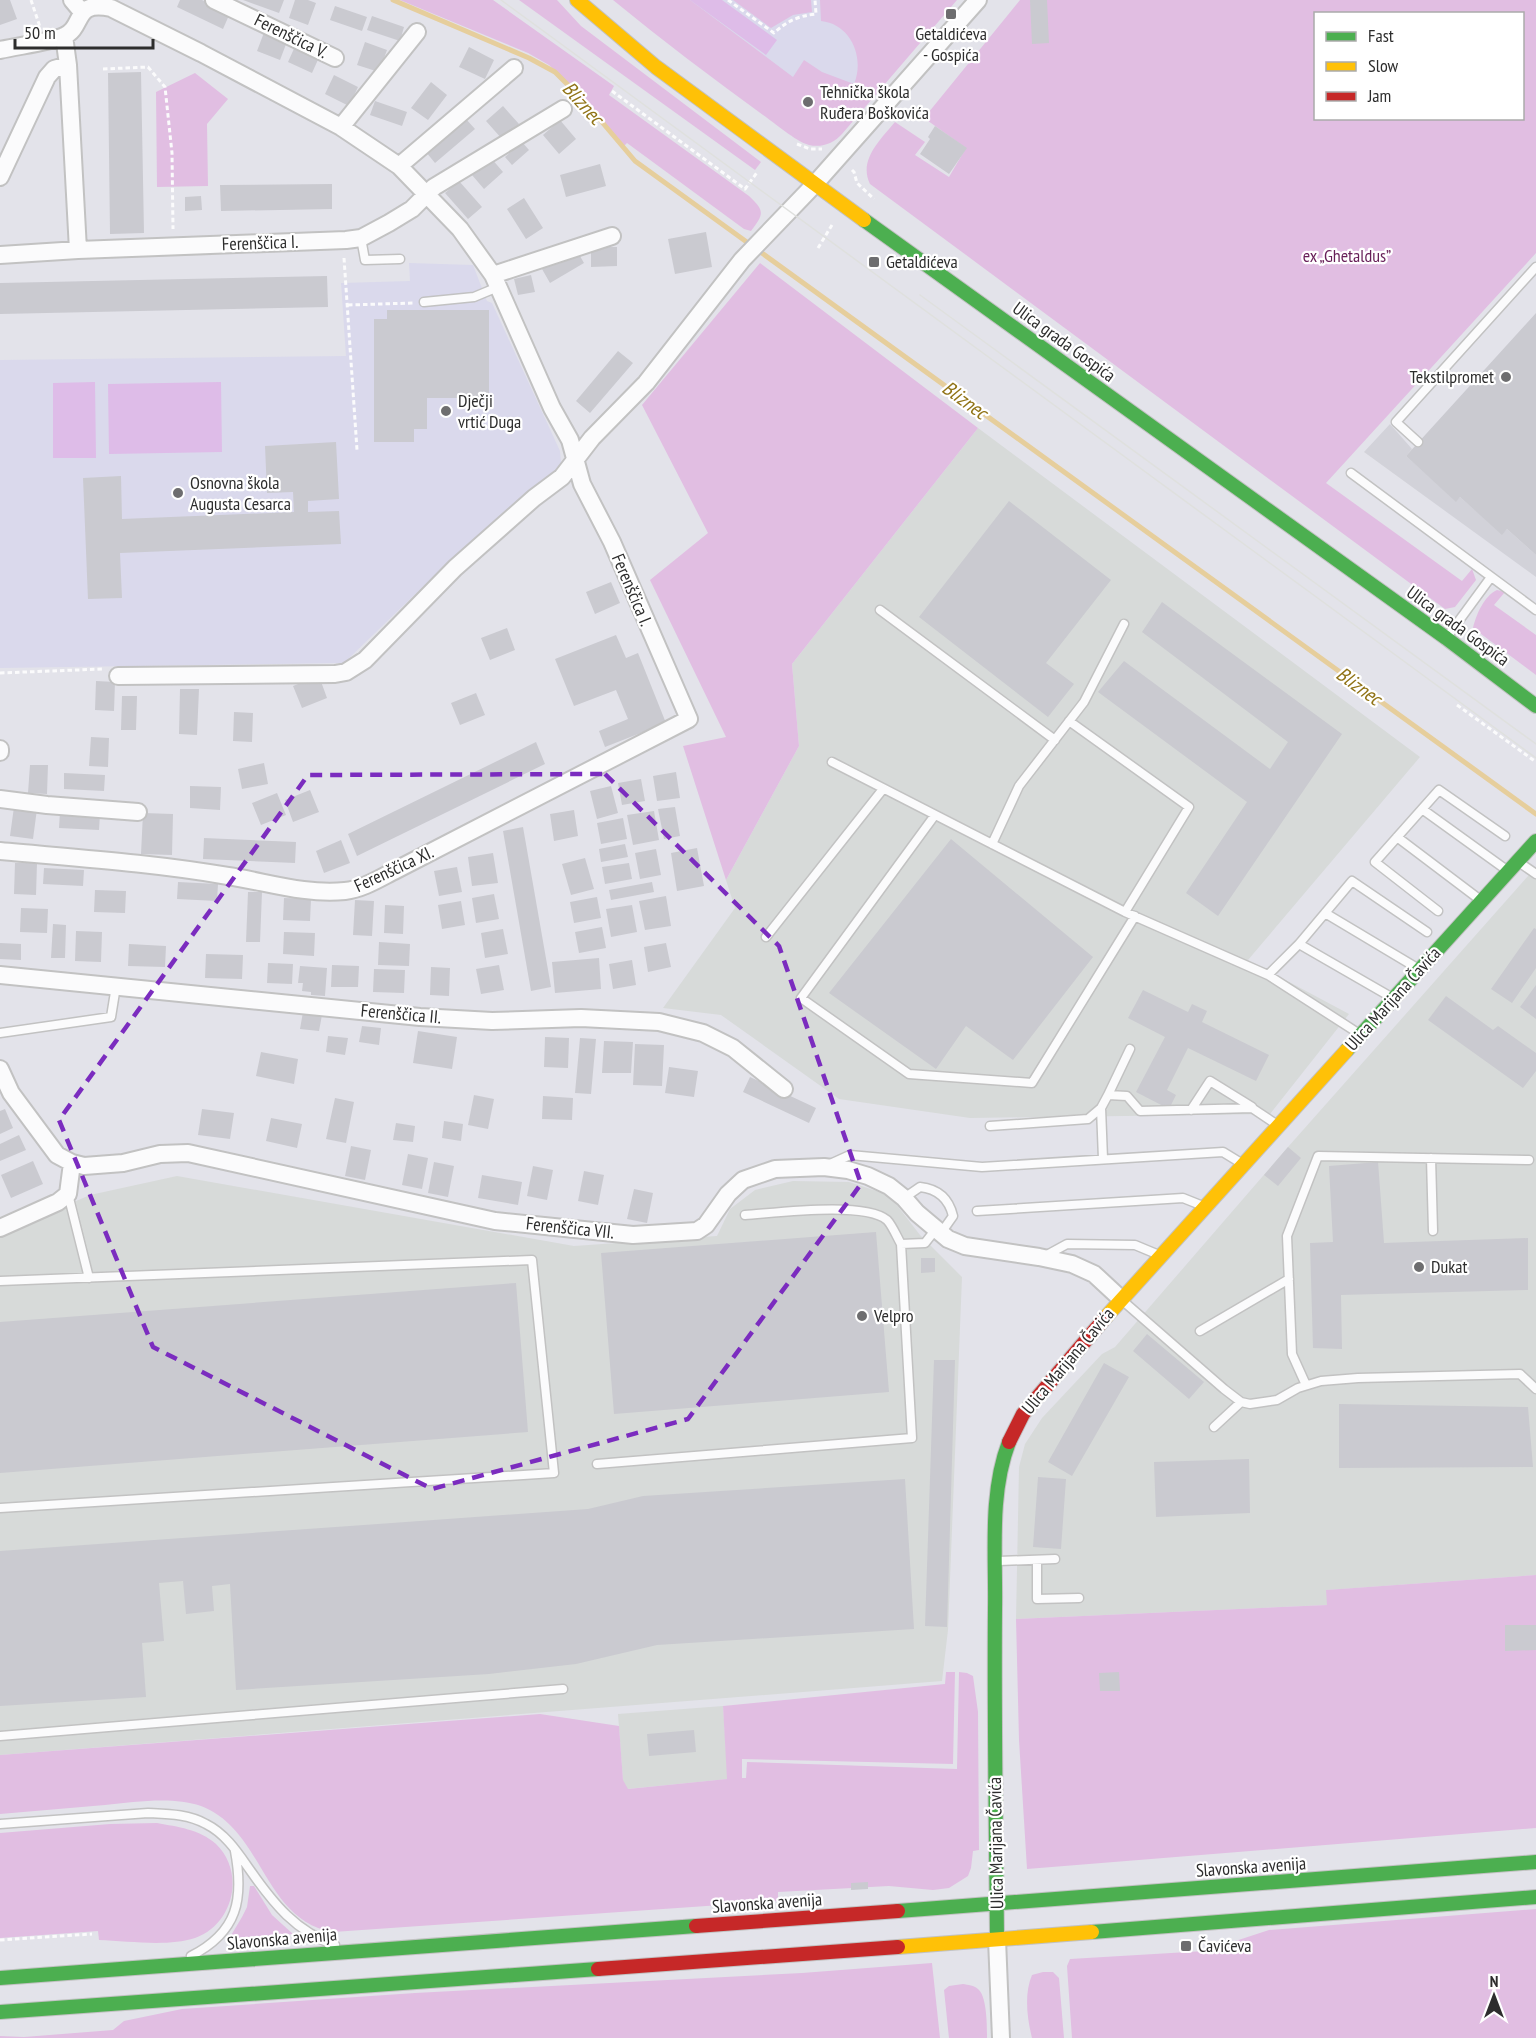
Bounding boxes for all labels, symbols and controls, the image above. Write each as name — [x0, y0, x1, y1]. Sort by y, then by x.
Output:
marker: Getaldićeva - Gospića — [944, 7, 958, 21]
street label: Ferenščica V. — [251, 8, 332, 63]
scale bar — [15, 12, 153, 50]
legend — [1314, 12, 1524, 120]
text: 50 m — [24, 21, 56, 44]
place label: Getaldićeva - Gospića — [915, 22, 987, 66]
text: Fast — [1368, 24, 1394, 47]
text: Slow — [1368, 54, 1399, 77]
water label: Bliznec — [557, 76, 611, 132]
place label: Tehnička škola Ruđera Boškovića — [820, 80, 929, 124]
text: Jam — [1367, 84, 1391, 107]
marker: Tehnička škola Ruđera Boškovića — [801, 95, 815, 109]
street label: Ferenščica I. — [221, 230, 299, 255]
park label: ex „Ghetaldus” — [1303, 244, 1391, 267]
place label: Getaldićeva — [886, 250, 958, 273]
marker: Getaldićeva — [867, 255, 881, 269]
street label: Ulica grada Gospića — [1008, 297, 1120, 387]
place label: Tekstilpromet — [1410, 365, 1494, 388]
marker: Tekstilpromet — [1499, 370, 1513, 384]
water label: Bliznec — [937, 375, 994, 426]
place label: Dječji vrtić Duga — [458, 389, 521, 433]
marker: Dječji vrtić Duga — [439, 404, 453, 418]
place label: Osnovna škola Augusta Cesarca — [190, 471, 291, 515]
marker: Osnovna škola Augusta Cesarca — [171, 486, 185, 500]
street label: Ferenščica I. — [607, 550, 658, 629]
street label: Ulica grada Gospića — [1402, 581, 1514, 671]
water label: Bliznec — [1331, 661, 1388, 712]
street label: Ferenščica XI. — [350, 840, 437, 897]
street label: Ulica Marijana Čavića — [1340, 942, 1445, 1055]
street label: Ferenščica II. — [360, 999, 442, 1028]
street label: Ferenščica VII. — [525, 1211, 615, 1244]
place label: Dukat — [1431, 1255, 1467, 1278]
marker: Dukat — [1412, 1260, 1426, 1274]
street label: Ulica Marijana Čavića — [1016, 1303, 1119, 1419]
place label: Velpro — [873, 1304, 914, 1327]
marker: Velpro — [855, 1309, 869, 1323]
street label: Ulica Marijana Čavića — [983, 1777, 1008, 1909]
street label: Slavonska avenija — [1195, 1851, 1307, 1882]
street label: Slavonska avenija — [711, 1887, 823, 1918]
street label: Slavonska avenija — [226, 1922, 338, 1955]
place label: Čavićeva — [1198, 1934, 1252, 1957]
marker: Čavićeva — [1179, 1939, 1193, 1953]
north arrow — [1464, 1966, 1524, 2026]
text: N — [1490, 1971, 1498, 1991]

